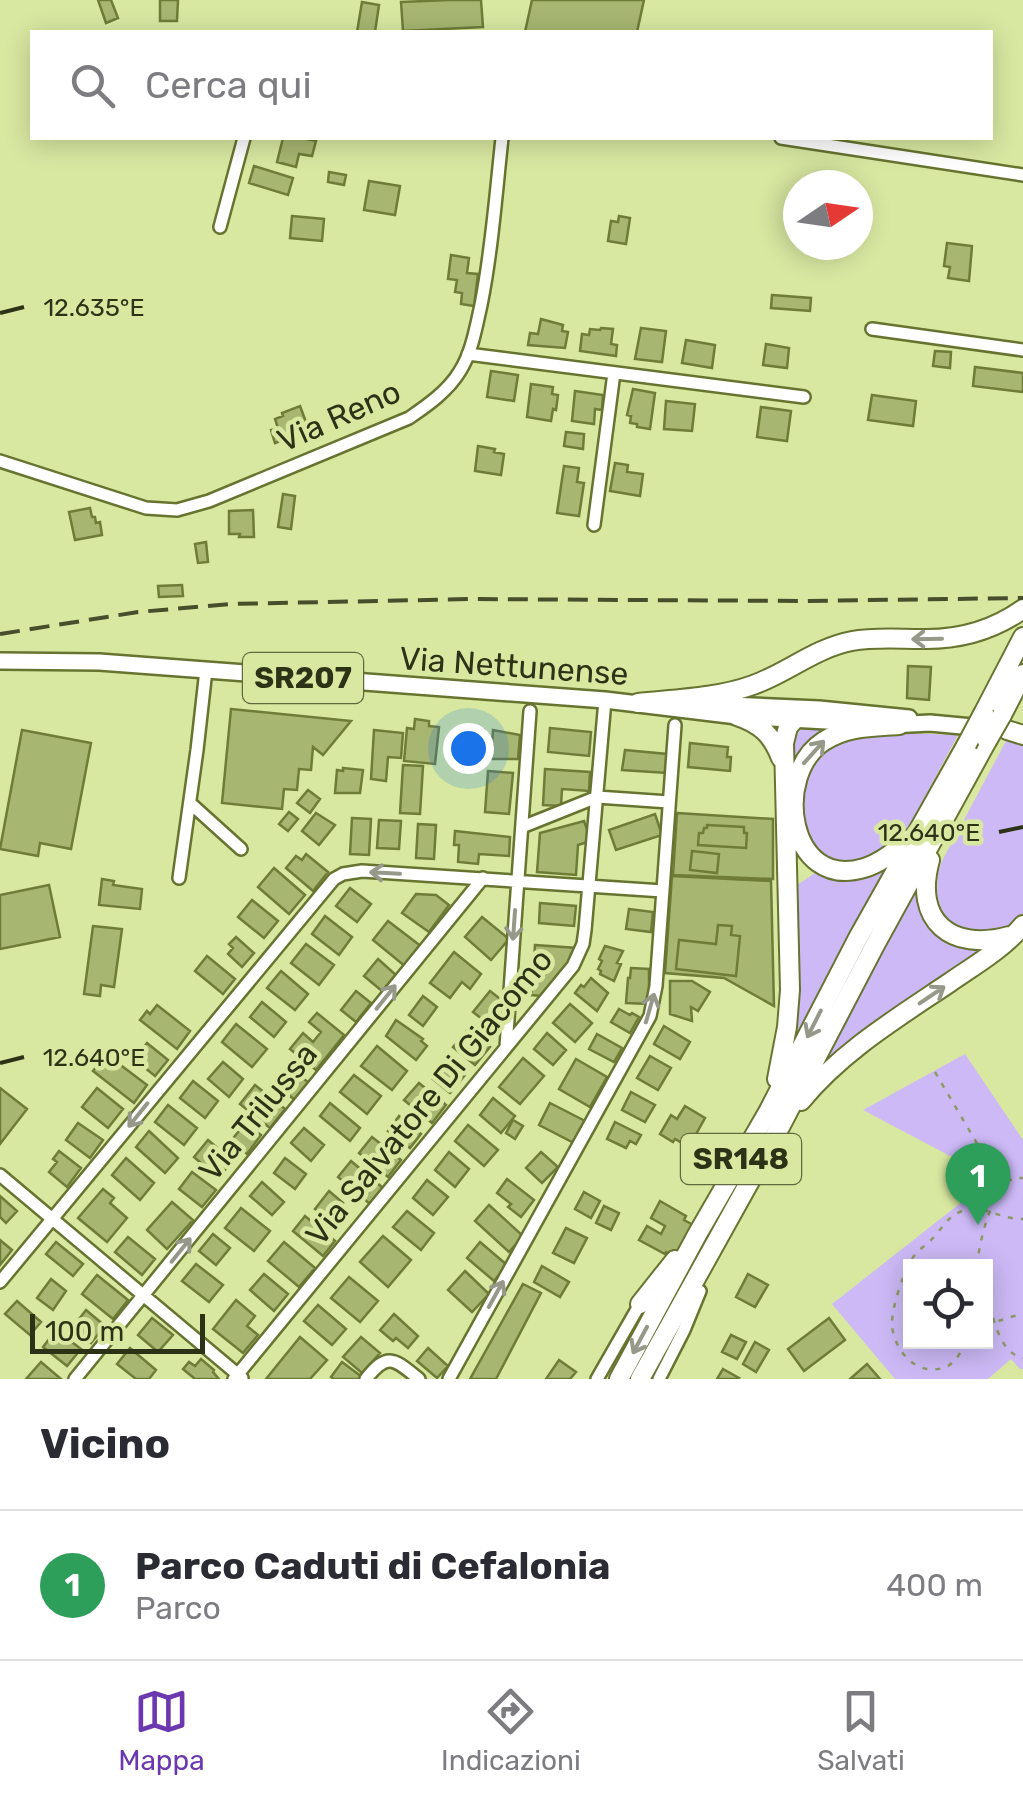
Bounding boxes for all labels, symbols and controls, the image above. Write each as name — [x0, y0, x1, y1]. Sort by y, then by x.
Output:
search box — [30, 30, 993, 140]
icon: search — [65, 58, 120, 113]
text: Cerca qui — [145, 62, 312, 108]
north arrow — [783, 170, 873, 260]
text: 12.635°E — [43, 293, 145, 322]
street label: Via Reno — [272, 372, 406, 460]
one-way arrow — [912, 629, 944, 648]
street label: Via Nettunense — [398, 639, 630, 693]
road number: SR207 — [243, 653, 363, 703]
your location — [443, 723, 494, 774]
one-way arrow — [803, 740, 826, 765]
text: 12.640°E — [878, 818, 980, 847]
one-way arrow — [370, 863, 402, 882]
one-way arrow — [504, 908, 523, 940]
street label: Via Salvatore Di Giacomo — [298, 941, 560, 1253]
one-way arrow — [375, 985, 397, 1011]
one-way arrow — [917, 985, 945, 1006]
one-way arrow — [642, 993, 661, 1025]
one-way arrow — [804, 1009, 823, 1039]
street label: Via Trilussa — [191, 1035, 325, 1189]
text: 12.640°E — [43, 1043, 145, 1072]
one-way arrow — [127, 1102, 149, 1128]
road number: SR148 — [681, 1134, 801, 1184]
pin: 1 — [946, 1142, 1010, 1225]
one-way arrow — [170, 1237, 192, 1263]
map controls — [903, 1259, 993, 1349]
button: locate — [903, 1259, 993, 1349]
one-way arrow — [487, 1280, 507, 1309]
scale bar — [30, 1309, 205, 1354]
text: 100 m — [45, 1315, 124, 1348]
one-way arrow — [630, 1325, 650, 1354]
text: Vicino — [40, 1419, 170, 1469]
text: Parco Caduti di Cefalonia — [135, 1543, 610, 1589]
text: 1 — [65, 1566, 80, 1604]
text: 400 m — [886, 1566, 983, 1604]
text: Parco — [135, 1589, 221, 1627]
tab: Mappa — [118, 1684, 205, 1777]
tab: Indicazioni — [441, 1684, 581, 1777]
tab: Salvati — [817, 1684, 905, 1777]

